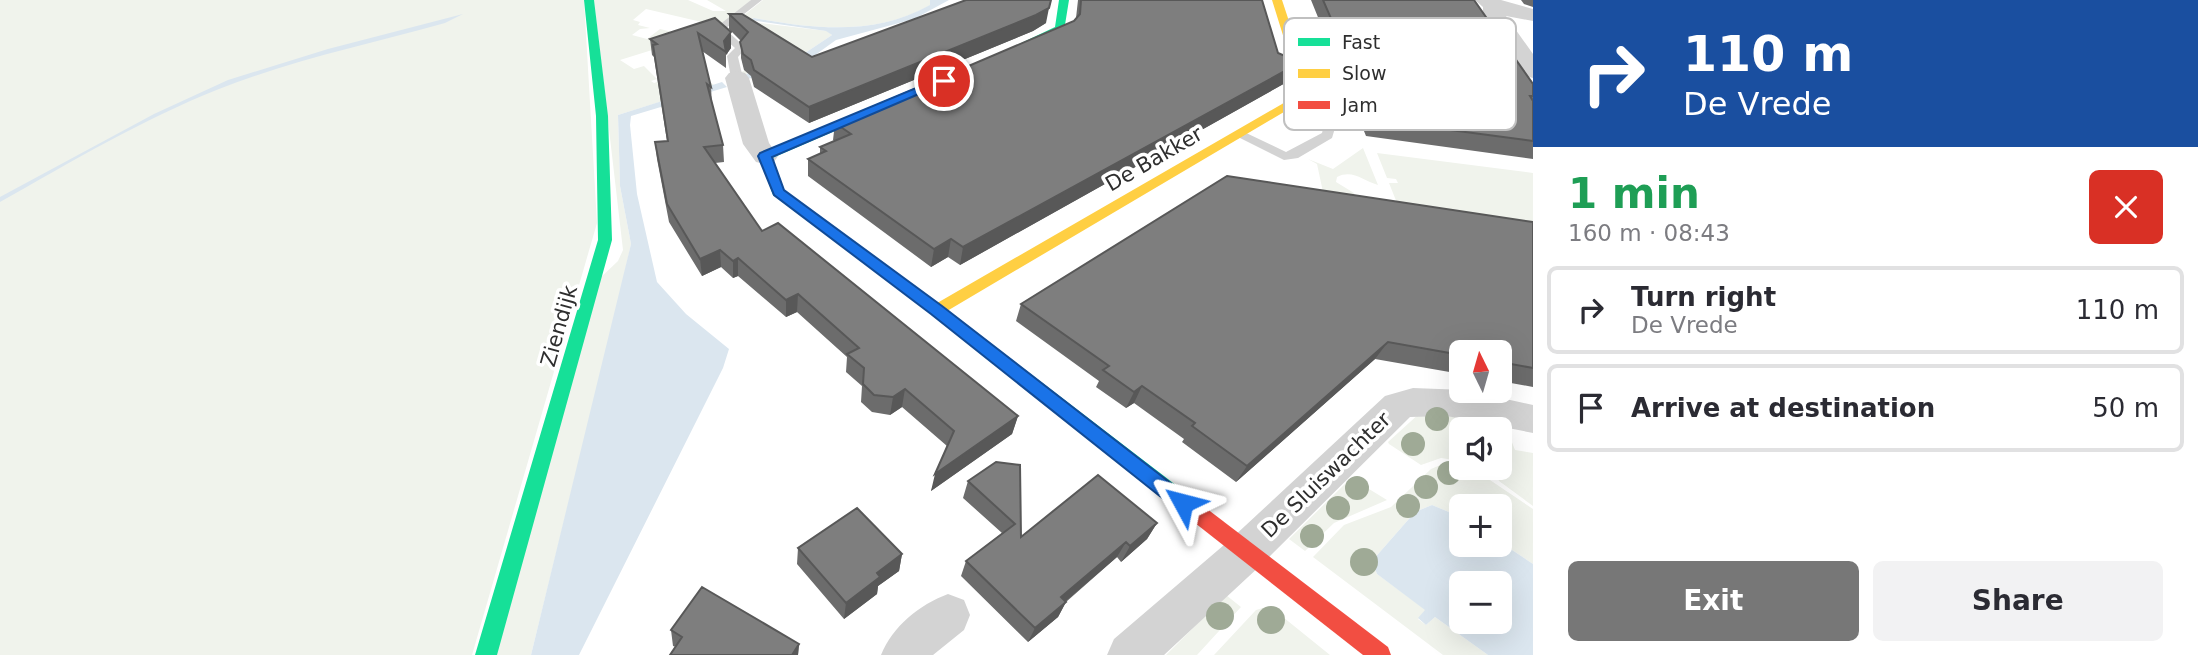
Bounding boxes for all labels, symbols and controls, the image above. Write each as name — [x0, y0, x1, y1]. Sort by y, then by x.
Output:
legend — [1284, 18, 1516, 130]
text: 110 m — [1683, 26, 1853, 83]
icon: right — [1568, 28, 1659, 119]
text: Fast — [1342, 31, 1380, 53]
pin — [914, 51, 974, 111]
icon: arrive — [925, 62, 963, 100]
text: Slow — [1342, 62, 1387, 84]
text: De Vrede — [1683, 85, 1832, 123]
text: Jam — [1341, 94, 1378, 116]
street label: De Bakker — [1101, 121, 1207, 196]
text: 1 min — [1568, 169, 1700, 218]
button: close — [2089, 170, 2163, 244]
text: 160 m · 08:43 — [1568, 220, 1730, 246]
street label: Ziendijk — [536, 282, 582, 370]
text: Turn right — [1631, 282, 1776, 312]
icon: right — [1572, 291, 1610, 329]
text: 110 m — [2076, 295, 2159, 325]
text: De Vrede — [1631, 312, 1738, 338]
north arrow — [1449, 340, 1512, 402]
map controls — [1449, 340, 1512, 634]
icon: arrive — [1572, 389, 1610, 427]
text: Arrive at destination — [1631, 393, 1935, 423]
text: 50 m — [2092, 393, 2159, 423]
street label: De Sluiswachter — [1257, 407, 1396, 543]
button: sound — [1449, 417, 1512, 480]
position arrow — [1146, 466, 1220, 540]
button: + — [1449, 494, 1512, 557]
button: Exit — [1568, 561, 1859, 641]
button: Share — [1873, 561, 2163, 641]
button: − — [1449, 571, 1512, 634]

